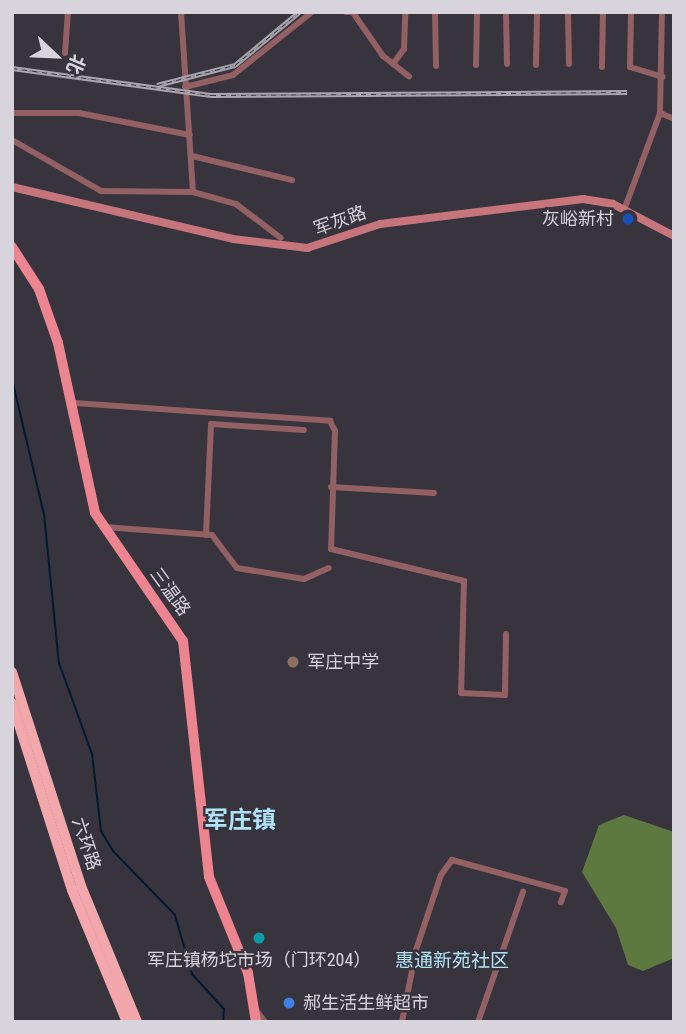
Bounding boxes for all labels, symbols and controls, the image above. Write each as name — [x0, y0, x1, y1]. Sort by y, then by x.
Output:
north arrow — [21, 21, 91, 91]
text: 北 — [61, 51, 90, 78]
street label: 军灰路 — [311, 202, 369, 240]
place label: 灰峪新村 — [542, 208, 614, 230]
marker: 灰峪新村 — [620, 211, 636, 227]
street label: 三温路 — [145, 564, 195, 620]
place label: 军庄中学 — [307, 651, 379, 673]
marker: 军庄中学 — [285, 654, 301, 670]
district label: 军庄镇 — [204, 807, 276, 835]
street label: 六环路 — [67, 815, 105, 873]
marker: 军庄镇杨坨市场（门环204） — [251, 930, 267, 946]
place label: 军庄镇杨坨市场（门环204） — [147, 949, 371, 971]
district label: 惠通新苑社区 — [395, 950, 509, 972]
place label: 郝生活生鲜超市 — [303, 992, 429, 1014]
marker: 郝生活生鲜超市 — [281, 995, 297, 1011]

